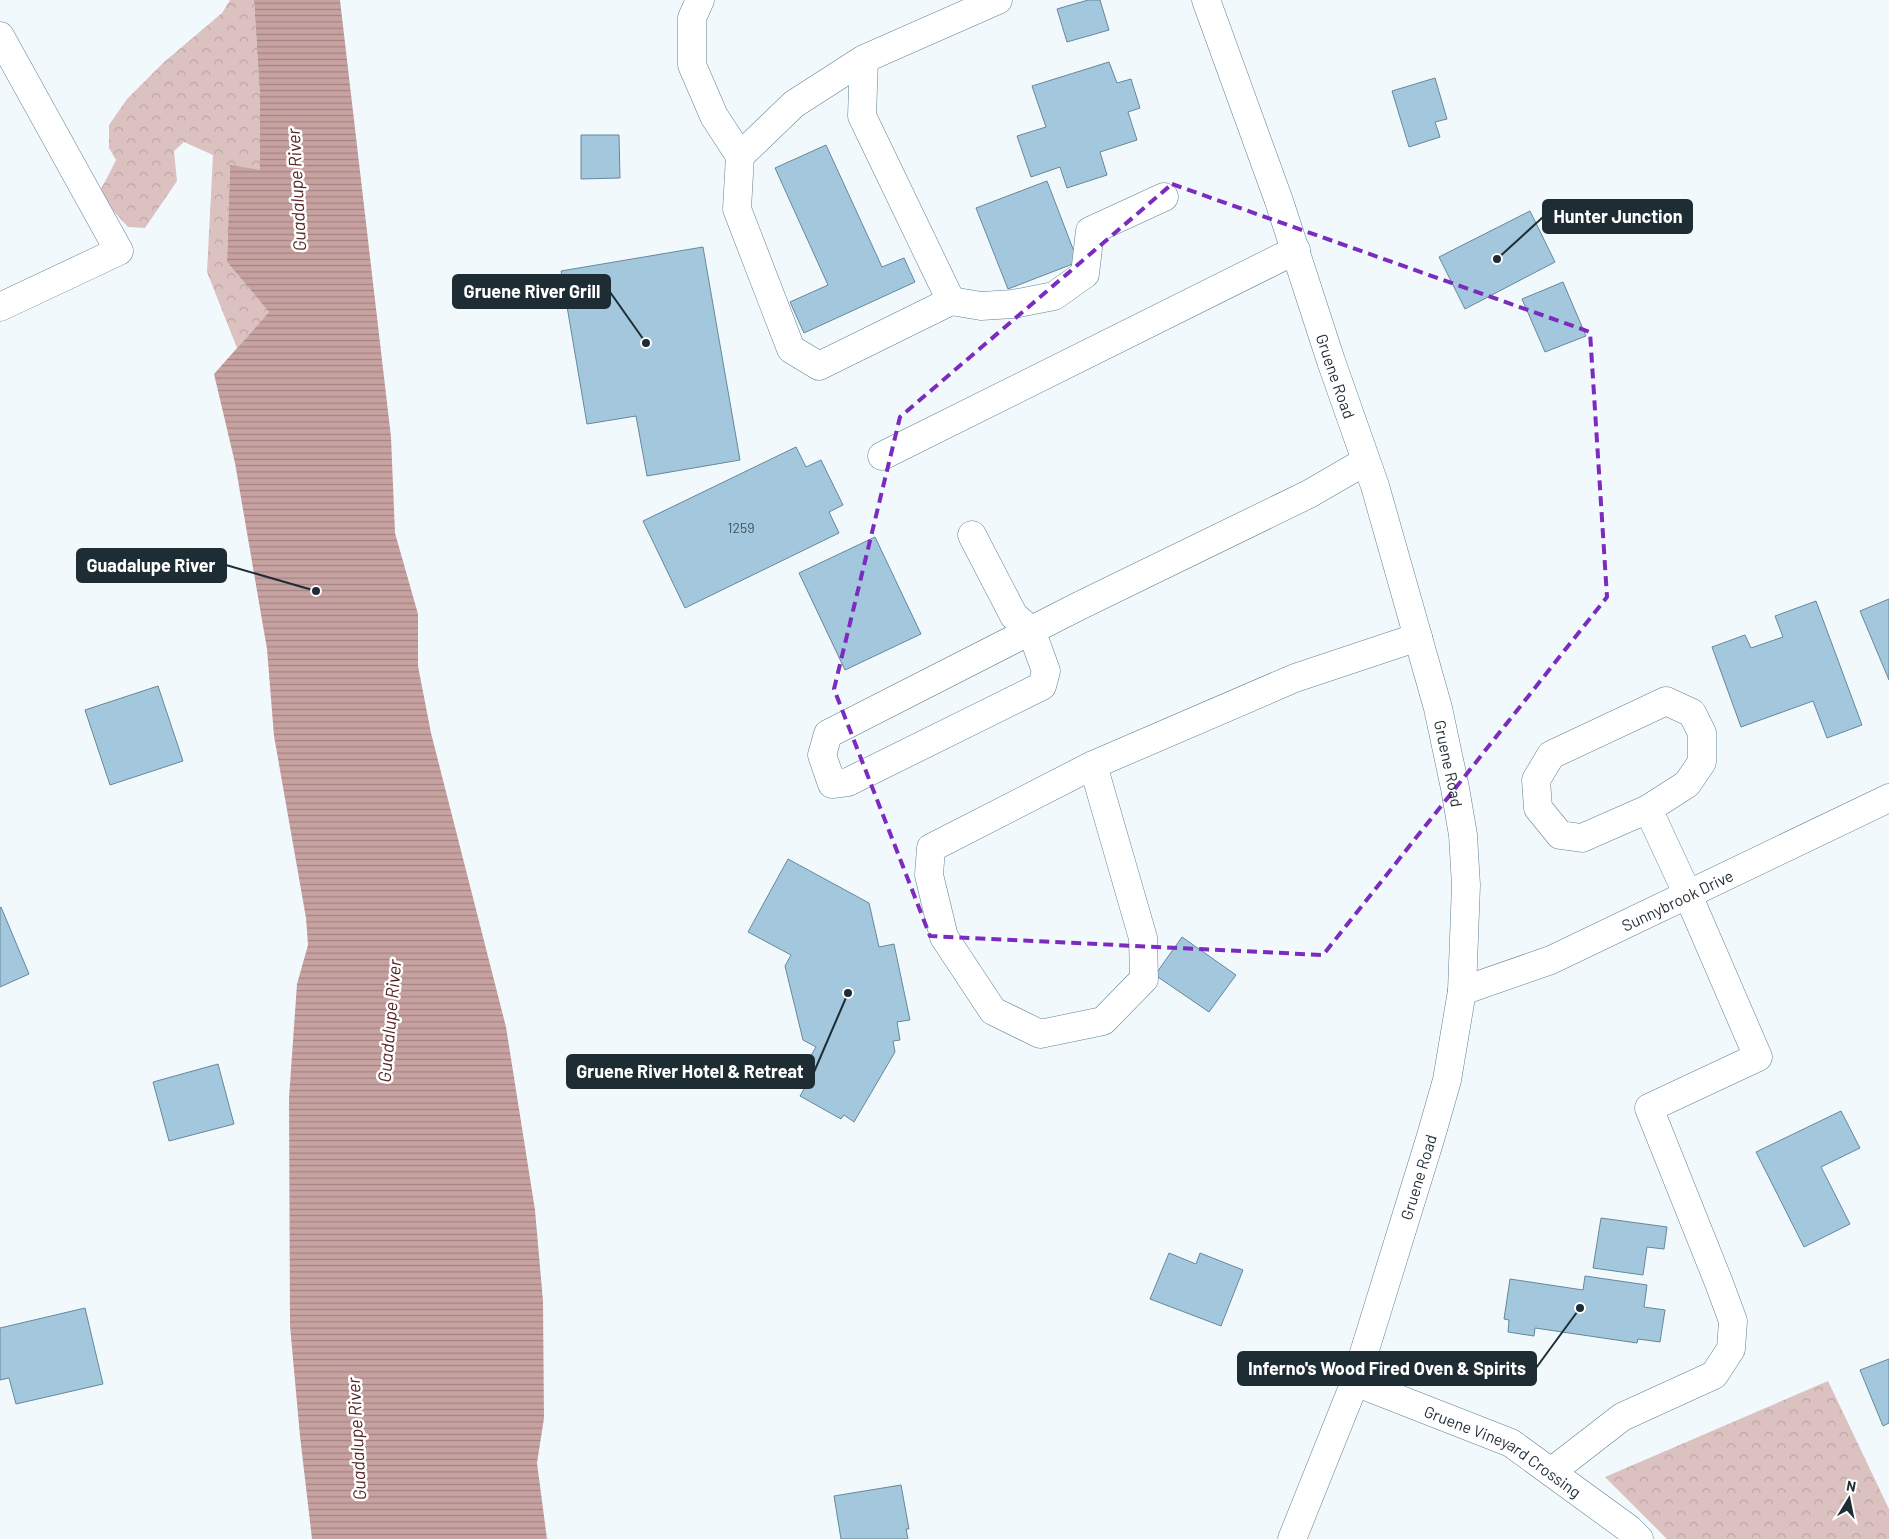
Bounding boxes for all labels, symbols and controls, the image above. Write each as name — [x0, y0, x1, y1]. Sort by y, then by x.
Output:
water label: Guadalupe River — [282, 127, 310, 252]
callout: Hunter Junction — [1543, 200, 1692, 233]
text: Hunter Junction — [1553, 205, 1683, 227]
callout: Gruene River Grill — [453, 275, 610, 308]
text: Gruene River Grill — [464, 280, 600, 302]
street label: Gruene Road — [1313, 331, 1360, 421]
house number: 1259 — [728, 519, 754, 536]
callout: Guadalupe River — [77, 549, 226, 582]
text: Guadalupe River — [87, 554, 216, 576]
street label: Gruene Road — [1431, 718, 1468, 808]
street label: Sunnybrook Drive — [1618, 865, 1736, 934]
water label: Guadalupe River — [373, 958, 405, 1083]
callout: Gruene River Hotel & Retreat — [567, 1055, 814, 1088]
text: Gruene River Hotel & Retreat — [576, 1060, 804, 1082]
street label: Gruene Road — [1396, 1132, 1440, 1222]
callout: Inferno's Wood Fired Oven & Spirits — [1238, 1352, 1536, 1385]
text: Inferno's Wood Fired Oven & Spirits — [1248, 1357, 1526, 1379]
water label: Guadalupe River — [342, 1376, 370, 1501]
street label: Gruene Vineyard Crossing — [1422, 1401, 1585, 1501]
north arrow — [1824, 1474, 1874, 1524]
text: N — [1845, 1477, 1857, 1495]

